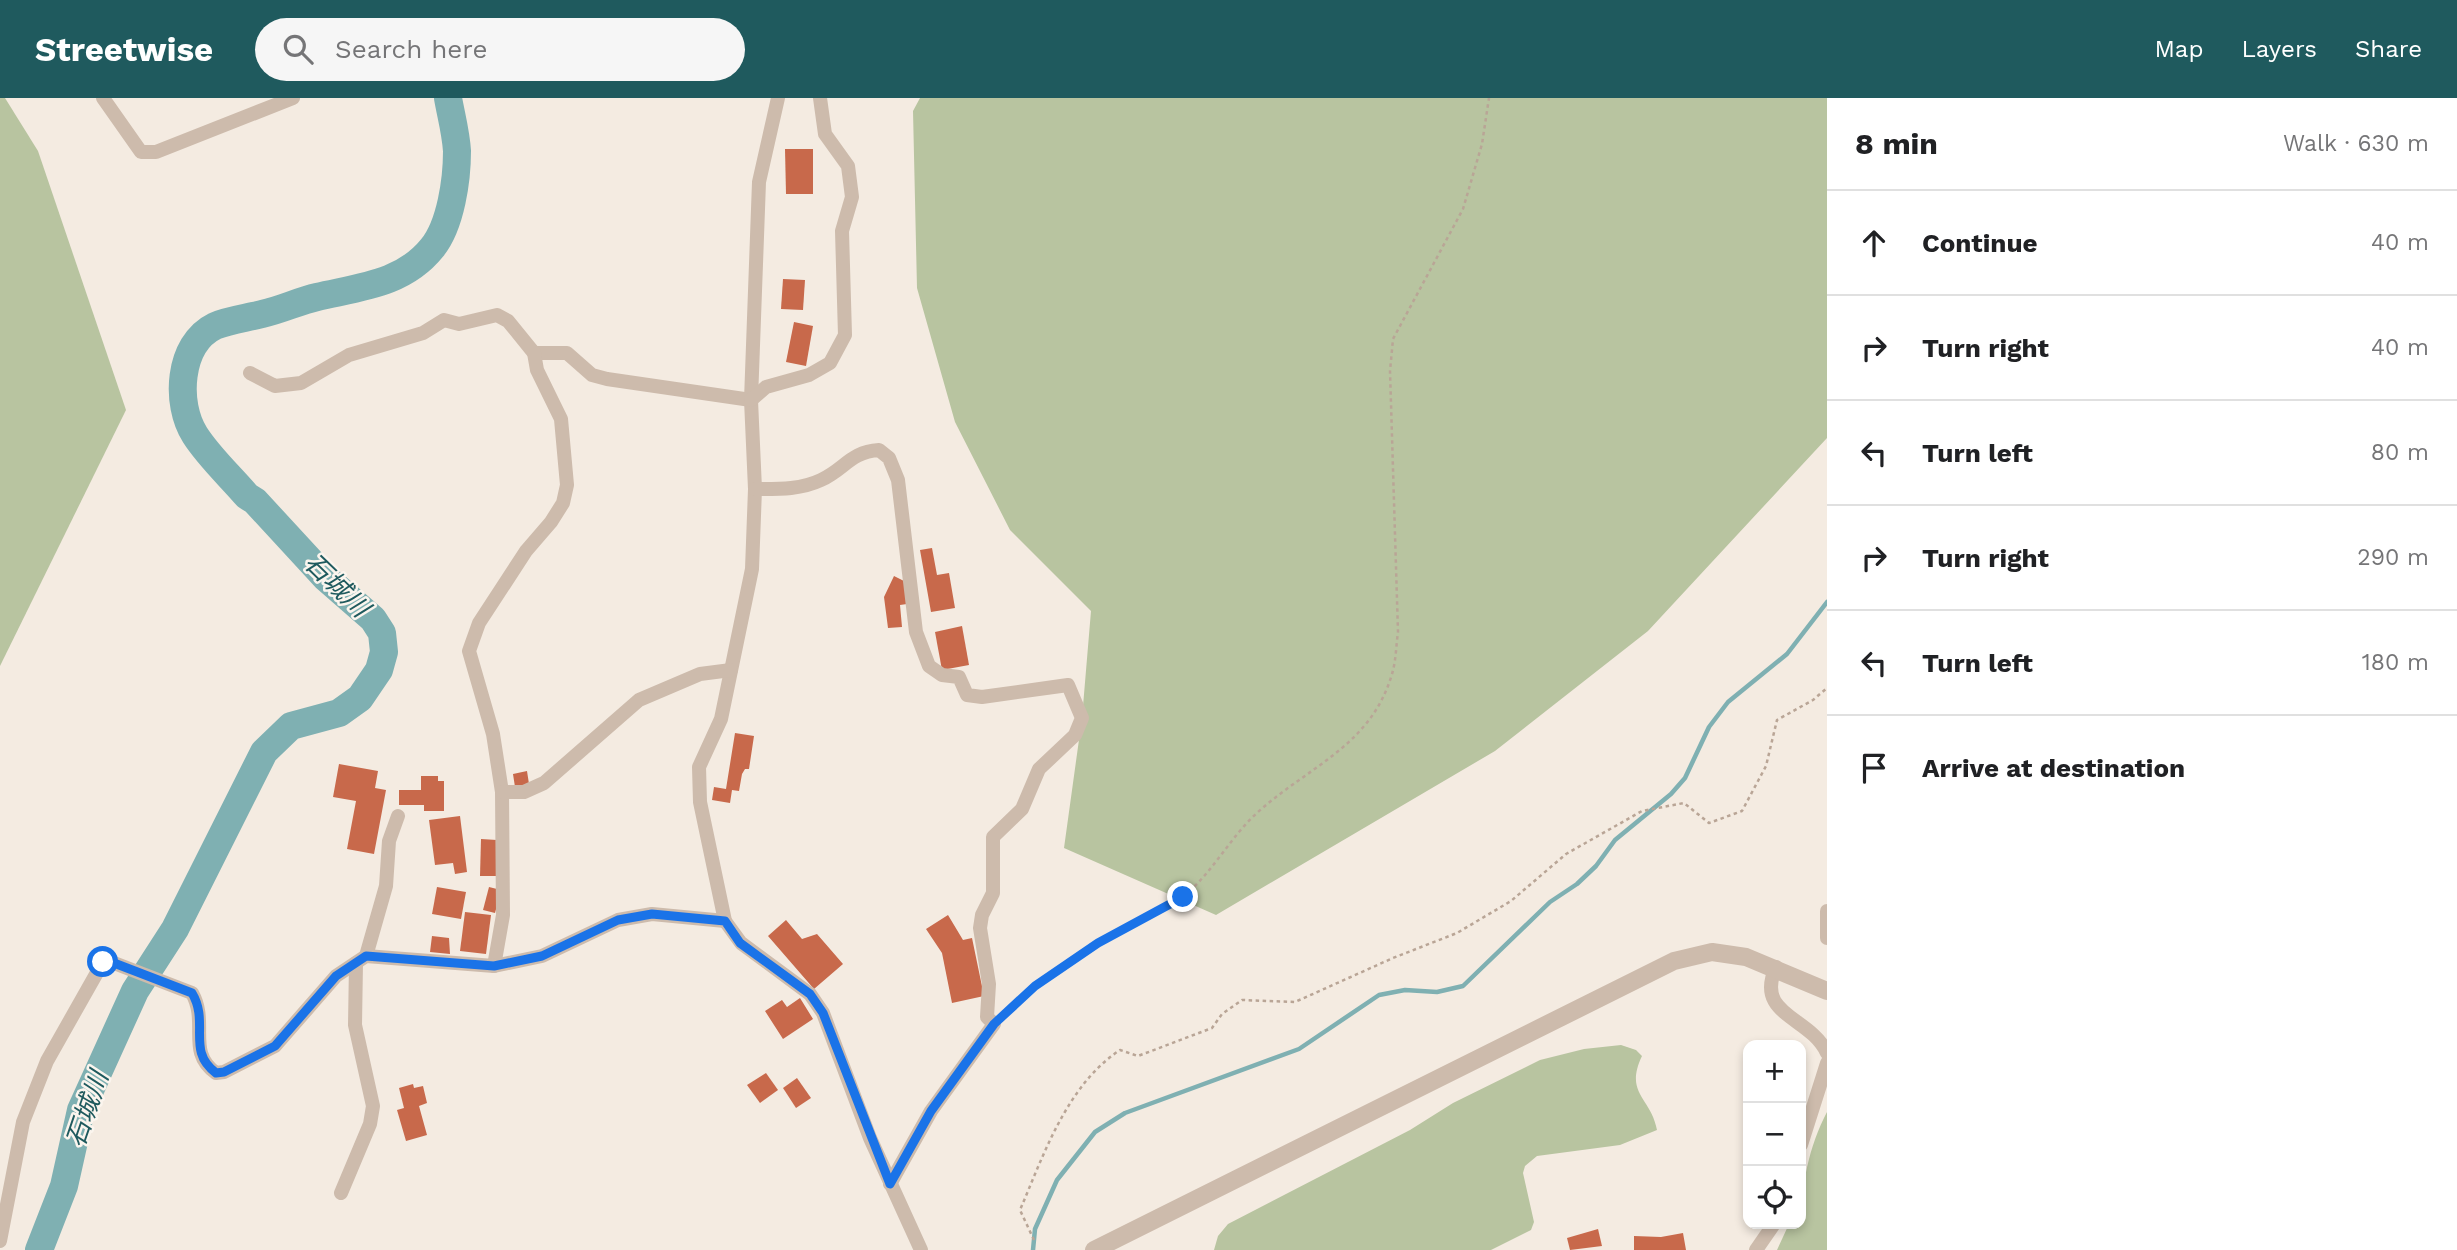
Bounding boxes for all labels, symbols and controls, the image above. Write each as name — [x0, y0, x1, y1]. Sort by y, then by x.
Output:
search box — [255, 18, 745, 81]
text: Streetwise — [35, 30, 213, 69]
icon: search — [279, 30, 317, 68]
text: Search here — [335, 34, 487, 64]
text: Map — [2155, 35, 2203, 63]
text: Layers — [2241, 35, 2317, 63]
text: Share — [2355, 35, 2422, 63]
text: 8 min — [1855, 126, 1938, 161]
text: Walk · 630 m — [2283, 130, 2429, 157]
icon: ahead — [1855, 224, 1893, 262]
text: Continue — [1922, 228, 2038, 258]
text: 40 m — [2371, 229, 2429, 256]
icon: right — [1855, 329, 1893, 367]
text: Turn right — [1922, 333, 2049, 363]
text: 40 m — [2371, 334, 2429, 361]
icon: left — [1855, 434, 1893, 472]
text: Turn left — [1922, 438, 2033, 468]
text: 80 m — [2371, 439, 2429, 466]
icon: right — [1855, 539, 1893, 577]
text: Turn right — [1922, 543, 2049, 573]
text: 290 m — [2357, 544, 2429, 571]
water label: 石城川 — [299, 547, 378, 625]
icon: left — [1855, 644, 1893, 682]
text: Turn left — [1922, 648, 2033, 678]
text: 180 m — [2362, 649, 2429, 676]
icon: arrive — [1855, 749, 1893, 787]
text: Arrive at destination — [1922, 753, 2185, 783]
route end — [1167, 881, 1198, 912]
route start — [87, 946, 118, 977]
map controls — [1743, 1040, 1806, 1229]
button: + — [1743, 1040, 1806, 1103]
water label: 石城川 — [60, 1064, 115, 1151]
button: − — [1743, 1103, 1806, 1166]
button: locate — [1743, 1166, 1806, 1229]

